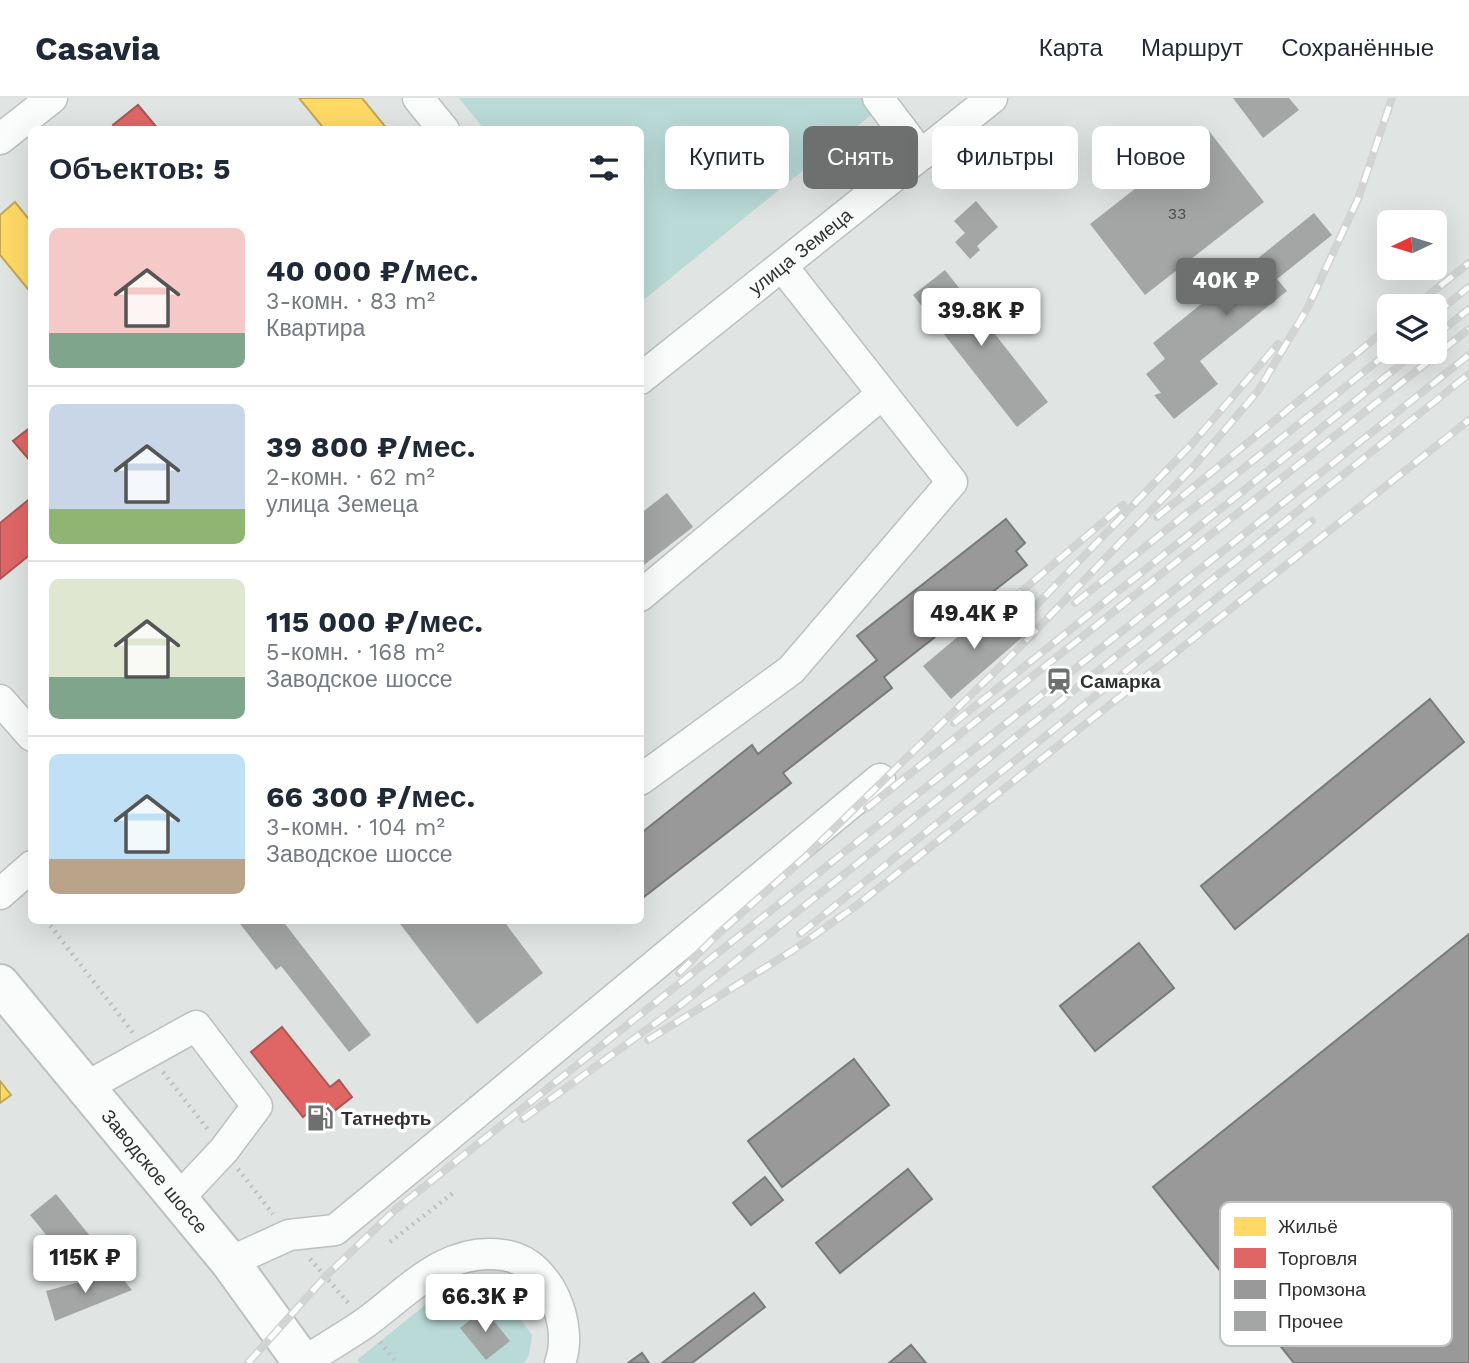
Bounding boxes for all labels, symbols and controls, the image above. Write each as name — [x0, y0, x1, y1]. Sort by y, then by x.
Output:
text: Casavia — [35, 29, 160, 68]
text: Карта — [1039, 34, 1103, 62]
text: Маршрут — [1141, 34, 1243, 62]
text: Сохранённые — [1281, 34, 1434, 62]
chip: Купить — [665, 126, 789, 189]
chip: Снять — [803, 126, 918, 189]
chip: Фильтры — [932, 126, 1078, 189]
chip: Новое — [1092, 126, 1210, 189]
icon: filters — [585, 149, 623, 187]
text: Объектов: 5 — [49, 151, 231, 186]
street label: улица Земеца — [744, 203, 857, 300]
house number: 33 — [1168, 204, 1186, 223]
north arrow — [1377, 210, 1447, 280]
map controls — [1377, 210, 1447, 364]
text: 40 000 ₽/мес. — [266, 253, 478, 288]
icon: home — [105, 256, 189, 340]
pin: 40K ₽ — [1177, 258, 1275, 318]
text: 40K ₽ — [1192, 267, 1260, 294]
text: 3-комн. · 83 m² — [266, 288, 435, 315]
pin: 39.8K ₽ — [916, 288, 1046, 348]
button: layers — [1377, 294, 1447, 364]
text: 39.8K ₽ — [938, 297, 1025, 324]
text: Квартира — [266, 315, 365, 342]
text: 39 800 ₽/мес. — [266, 429, 475, 464]
icon: home — [105, 432, 189, 516]
text: 2-комн. · 62 m² — [266, 464, 435, 491]
text: улица Земеца — [266, 491, 418, 518]
pin: 49.4K ₽ — [909, 592, 1039, 651]
text: 49.4K ₽ — [930, 600, 1018, 627]
text: 115 000 ₽/мес. — [266, 604, 483, 639]
icon: home — [105, 607, 189, 691]
text: 5-комн. · 168 m² — [266, 639, 445, 666]
text: Заводское шоссе — [266, 666, 453, 693]
station icon: Самарка — [1044, 666, 1074, 696]
place label: Самарка — [1080, 670, 1161, 693]
text: 66 300 ₽/мес. — [266, 779, 475, 814]
icon: home — [105, 782, 189, 866]
text: 3-комн. · 104 m² — [266, 814, 445, 841]
text: Заводское шоссе — [266, 841, 453, 868]
fuel station icon: Татнефть — [305, 1103, 335, 1133]
street label: Заводское шоссе — [96, 1105, 213, 1238]
place label: Татнефть — [341, 1107, 431, 1130]
legend — [1220, 1202, 1452, 1346]
text: Жильё — [1278, 1215, 1338, 1238]
pin: 115K ₽ — [28, 1236, 142, 1295]
text: 115K ₽ — [49, 1244, 121, 1271]
text: Торговля — [1278, 1247, 1357, 1270]
pin: 66.3K ₽ — [420, 1274, 550, 1334]
text: Промзона — [1278, 1278, 1366, 1301]
text: 66.3K ₽ — [442, 1283, 528, 1310]
text: Прочее — [1278, 1310, 1343, 1333]

